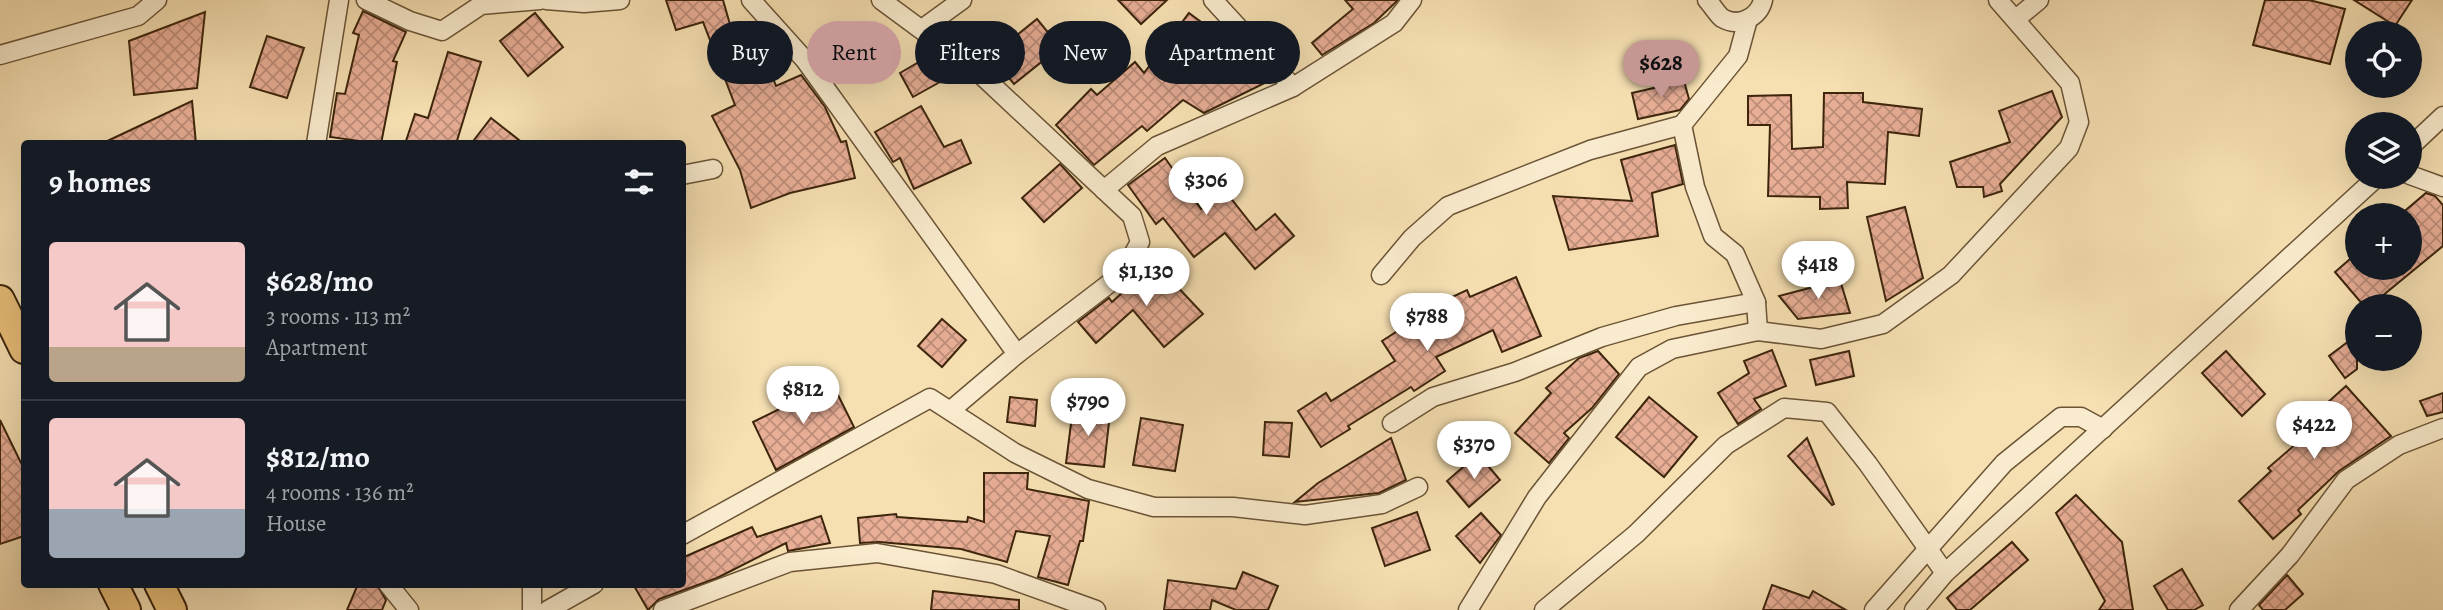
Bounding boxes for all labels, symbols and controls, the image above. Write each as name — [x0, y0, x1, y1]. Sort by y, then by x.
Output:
chip: Buy — [707, 21, 793, 84]
chip: Rent — [807, 21, 901, 84]
chip: Filters — [915, 21, 1025, 84]
chip: New — [1039, 21, 1131, 84]
chip: Apartment — [1145, 21, 1300, 84]
map controls — [2345, 21, 2422, 371]
button: locate — [2345, 21, 2422, 98]
pin: $628 — [1620, 41, 1702, 100]
text: $628 — [1639, 47, 1683, 78]
button: layers — [2345, 112, 2422, 189]
pin: $306 — [1165, 158, 1247, 217]
text: 9 homes — [49, 162, 151, 202]
icon: filters — [620, 163, 658, 201]
text: $306 — [1185, 164, 1227, 195]
button: + — [2345, 203, 2422, 280]
pin: $418 — [1777, 242, 1859, 301]
pin: $1,130 — [1089, 248, 1203, 308]
text: $418 — [1798, 248, 1838, 279]
text: $1,130 — [1119, 255, 1173, 286]
text: $628/mo — [266, 261, 373, 301]
icon: home — [105, 270, 189, 354]
pin: $788 — [1386, 294, 1468, 353]
button: − — [2345, 294, 2422, 371]
text: $788 — [1406, 300, 1448, 331]
text: 3 rooms · 113 m² — [266, 301, 410, 332]
text: Apartment — [266, 332, 368, 363]
pin: $812 — [762, 366, 844, 426]
text: $812 — [782, 373, 824, 404]
pin: $790 — [1047, 378, 1129, 438]
text: $790 — [1067, 385, 1109, 416]
pin: $422 — [2273, 402, 2355, 461]
text: $422 — [2292, 408, 2336, 439]
pin: $370 — [1433, 421, 1515, 481]
text: $370 — [1453, 428, 1495, 459]
text: $812/mo — [266, 437, 370, 477]
icon: home — [105, 446, 189, 530]
text: 4 rooms · 136 m² — [266, 477, 414, 508]
text: House — [266, 508, 326, 539]

